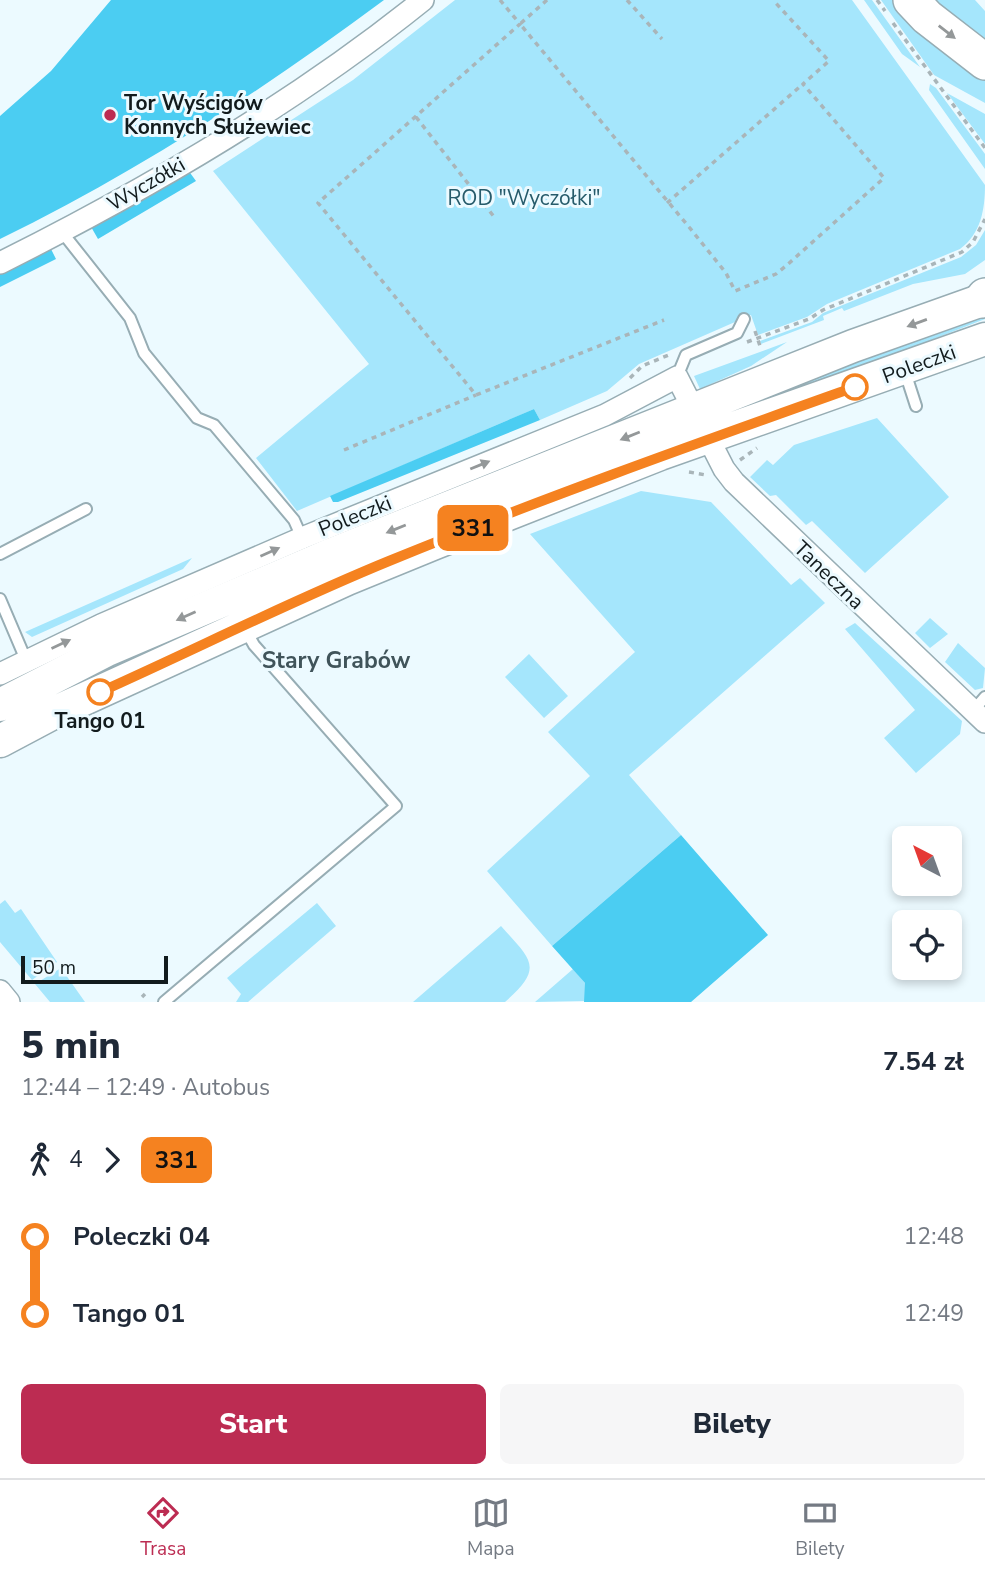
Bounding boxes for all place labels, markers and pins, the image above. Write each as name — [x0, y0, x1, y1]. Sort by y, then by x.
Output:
place label: Tor Wyścigów Konnych Służewiec — [124, 89, 311, 141]
marker: Tor Wyścigów Konnych Służewiec — [102, 107, 118, 123]
unlabelled marker — [842, 374, 868, 400]
marker: Tango 01 — [87, 679, 113, 705]
place label: Tango 01 — [55, 707, 145, 735]

